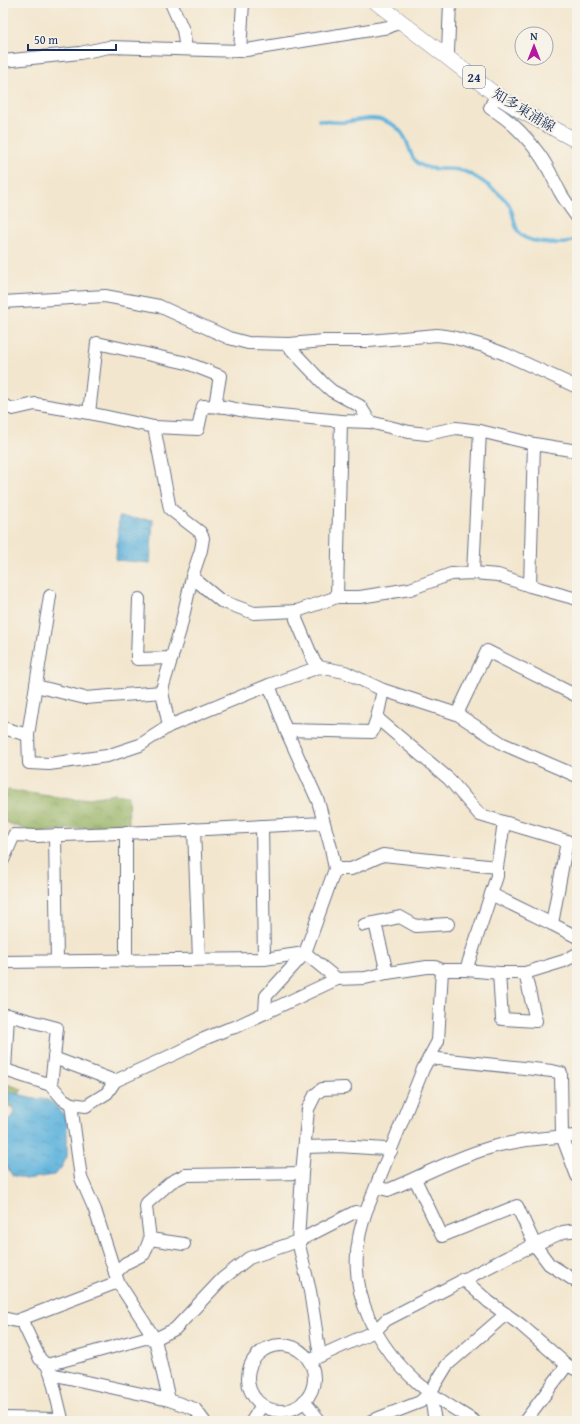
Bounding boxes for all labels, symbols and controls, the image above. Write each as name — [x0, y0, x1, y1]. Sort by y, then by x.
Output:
scale bar — [28, 26, 116, 52]
north arrow — [514, 26, 554, 66]
text: N — [530, 28, 538, 44]
text: 50 m — [34, 31, 58, 48]
road number: 24 — [463, 66, 485, 88]
street label: 知多東浦線 — [489, 83, 559, 137]

